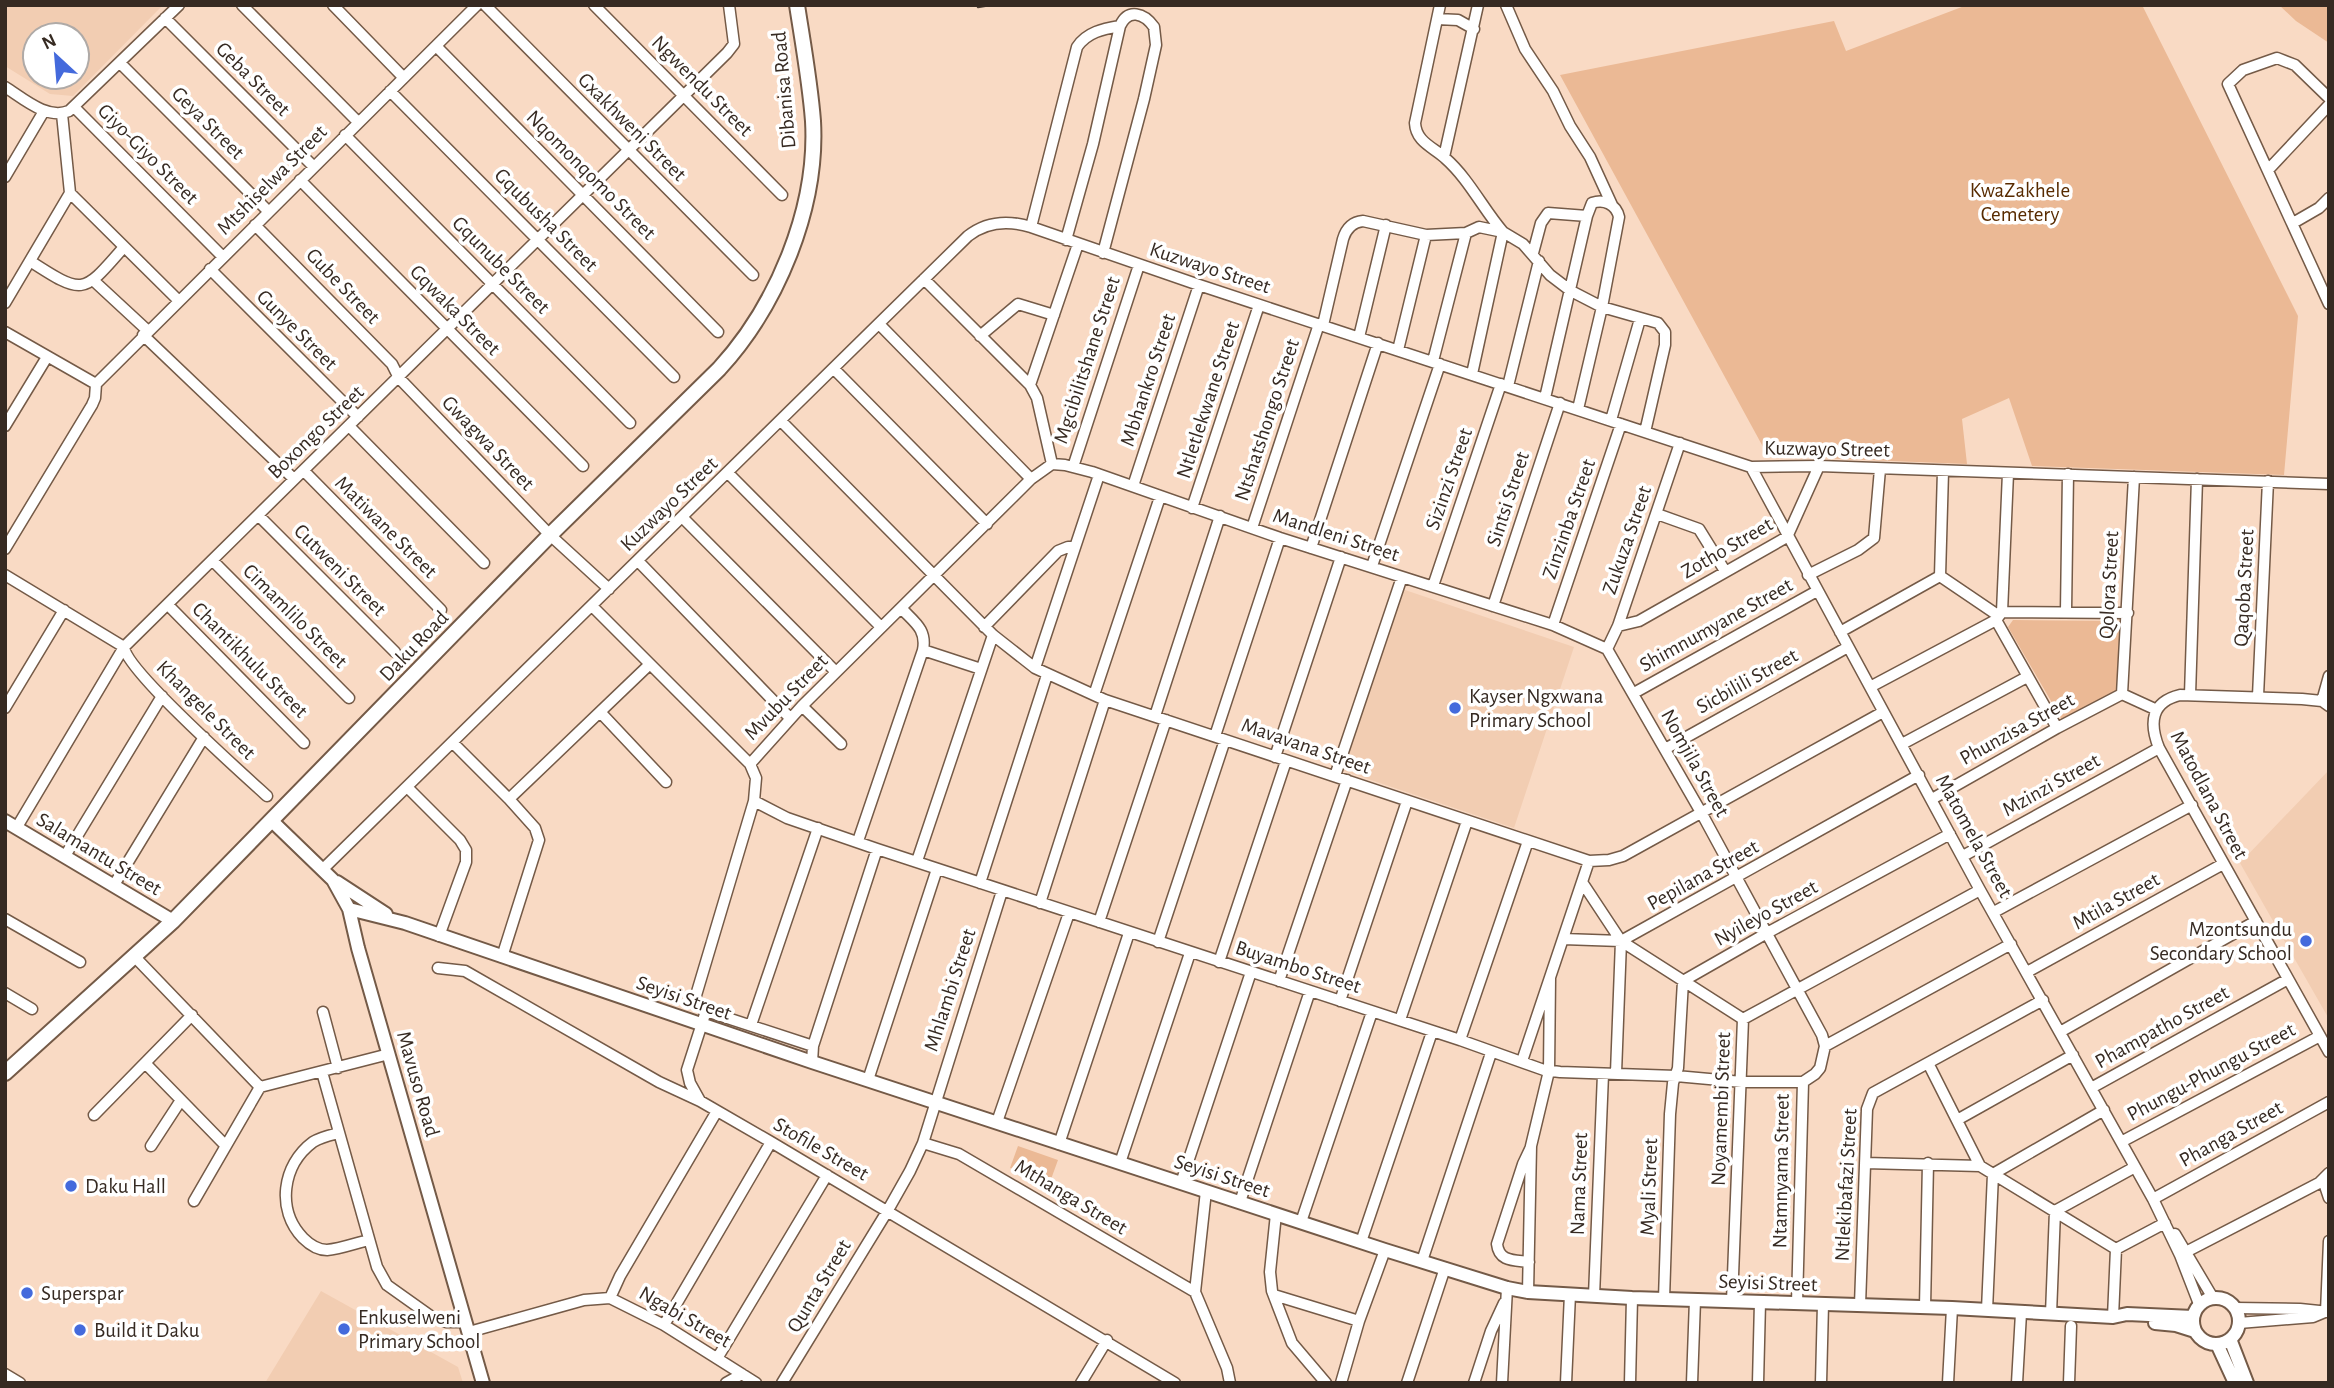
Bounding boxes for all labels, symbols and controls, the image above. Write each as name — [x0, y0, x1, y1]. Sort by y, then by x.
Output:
north arrow — [21, 21, 91, 91]
street label: Dibanisa Road — [768, 30, 800, 149]
text: N — [39, 31, 59, 54]
street label: Ngwendu Street — [648, 32, 757, 141]
street label: Geba Street — [212, 38, 294, 120]
street label: Gxakhweni Street — [574, 69, 690, 185]
street label: Geya Street — [168, 83, 249, 164]
street label: Giyo-Giyo Street — [94, 100, 203, 209]
street label: Nqomonqomo Street — [522, 106, 660, 244]
street label: Mtshiselwa Street — [213, 121, 331, 239]
street label: Gqubusha Street — [490, 164, 602, 276]
park label: KwaZakhele Cemetery — [1970, 180, 2070, 225]
street label: Gqunube Street — [448, 212, 554, 318]
street label: Kuzwayo Street — [1147, 239, 1273, 297]
street label: Gube Street — [302, 244, 384, 328]
street label: Gqwaka Street — [406, 261, 504, 359]
street label: Mgcibilitshane Street — [1050, 274, 1124, 446]
street label: Gunye Street — [253, 286, 342, 375]
street label: Mbhankro Street — [1117, 311, 1179, 449]
street label: Ntletlekwane Street — [1173, 319, 1243, 481]
street label: Ntshatshongo Street — [1231, 336, 1303, 504]
street label: Boxongo Street — [264, 381, 368, 483]
street label: Gwagwa Street — [438, 392, 538, 495]
street label: Sizinzi Street — [1422, 425, 1476, 533]
street label: Kuzwayo Street — [1764, 437, 1890, 461]
street label: Sintsi Street — [1483, 449, 1533, 549]
street label: Kuzwayo Street — [617, 453, 722, 555]
street label: Zinzinba Street — [1539, 456, 1599, 582]
street label: Matiwane Street — [331, 472, 441, 582]
street label: Zukuza Street — [1599, 483, 1655, 597]
street label: Mandleni Street — [1270, 505, 1402, 565]
street label: Zotho Street — [1678, 513, 1777, 583]
street label: Cutweni Street — [290, 520, 390, 620]
street label: Qaqoba Street — [2230, 528, 2258, 647]
street label: Qolora Street — [2096, 530, 2122, 640]
street label: Cimamlilo Street — [239, 560, 351, 672]
street label: Shimnumyane Street — [1636, 574, 1796, 676]
street label: Chantikhulu Street — [188, 598, 312, 722]
street label: Daku Road — [376, 607, 452, 685]
street label: Sicbilili Street — [1693, 644, 1801, 717]
street label: Mvubu Street — [740, 650, 832, 744]
street label: Khangele Street — [152, 656, 260, 764]
place label: Kayser Ngxwana Primary School — [1469, 686, 1604, 731]
street label: Phunzisa Street — [1956, 689, 2078, 769]
marker: Kayser Ngxwana Primary School — [1447, 700, 1463, 716]
street label: Nomjila Street — [1657, 706, 1733, 821]
street label: Mavavana Street — [1239, 714, 1374, 778]
street label: Matodlana Street — [2166, 727, 2252, 863]
street label: Mzinzi Street — [1999, 750, 2103, 820]
street label: Matomela Street — [1932, 771, 2016, 901]
street label: Salamantu Street — [33, 809, 165, 900]
street label: Pepilana Street — [1644, 836, 1762, 914]
street label: Mtila Street — [2069, 868, 2163, 933]
street label: Nyileyo Street — [1711, 876, 1821, 950]
place label: Mzontsundu Secondary School — [2150, 919, 2292, 964]
street label: Mhlambi Street — [920, 926, 980, 1054]
marker: Mzontsundu Secondary School — [2298, 933, 2314, 949]
street label: Buyambo Street — [1233, 937, 1364, 997]
street label: Seyisi Street — [634, 972, 734, 1024]
street label: Phampatho Street — [2092, 981, 2233, 1072]
street label: Phungu-Phungu Street — [2124, 1019, 2299, 1125]
street label: Mavuso Road — [393, 1029, 443, 1139]
street label: Noyamembi Street — [1708, 1031, 1734, 1186]
street label: Ntamnyama Street — [1769, 1093, 1793, 1249]
street label: Phanga Street — [2176, 1097, 2287, 1171]
street label: Ntlekibafazi Street — [1832, 1108, 1861, 1262]
street label: Stofile Street — [770, 1113, 872, 1185]
street label: Nama Street — [1567, 1132, 1591, 1236]
street label: Myali Street — [1637, 1138, 1661, 1236]
street label: Seyisi Street — [1172, 1151, 1273, 1201]
street label: Mthanga Street — [1011, 1155, 1131, 1239]
place label: Daku Hall — [85, 1176, 166, 1197]
marker: Daku Hall — [63, 1178, 79, 1194]
street label: Qunta Street — [783, 1236, 855, 1336]
street label: Seyisi Street — [1718, 1271, 1818, 1295]
street label: Ngabi Street — [635, 1282, 735, 1352]
place label: Superspar — [41, 1283, 124, 1304]
marker: Superspar — [19, 1285, 35, 1301]
place label: Enkuselweni Primary School — [358, 1307, 481, 1352]
place label: Build it Daku — [94, 1320, 200, 1341]
marker: Enkuselweni Primary School — [336, 1321, 352, 1337]
marker: Build it Daku — [72, 1322, 88, 1338]

